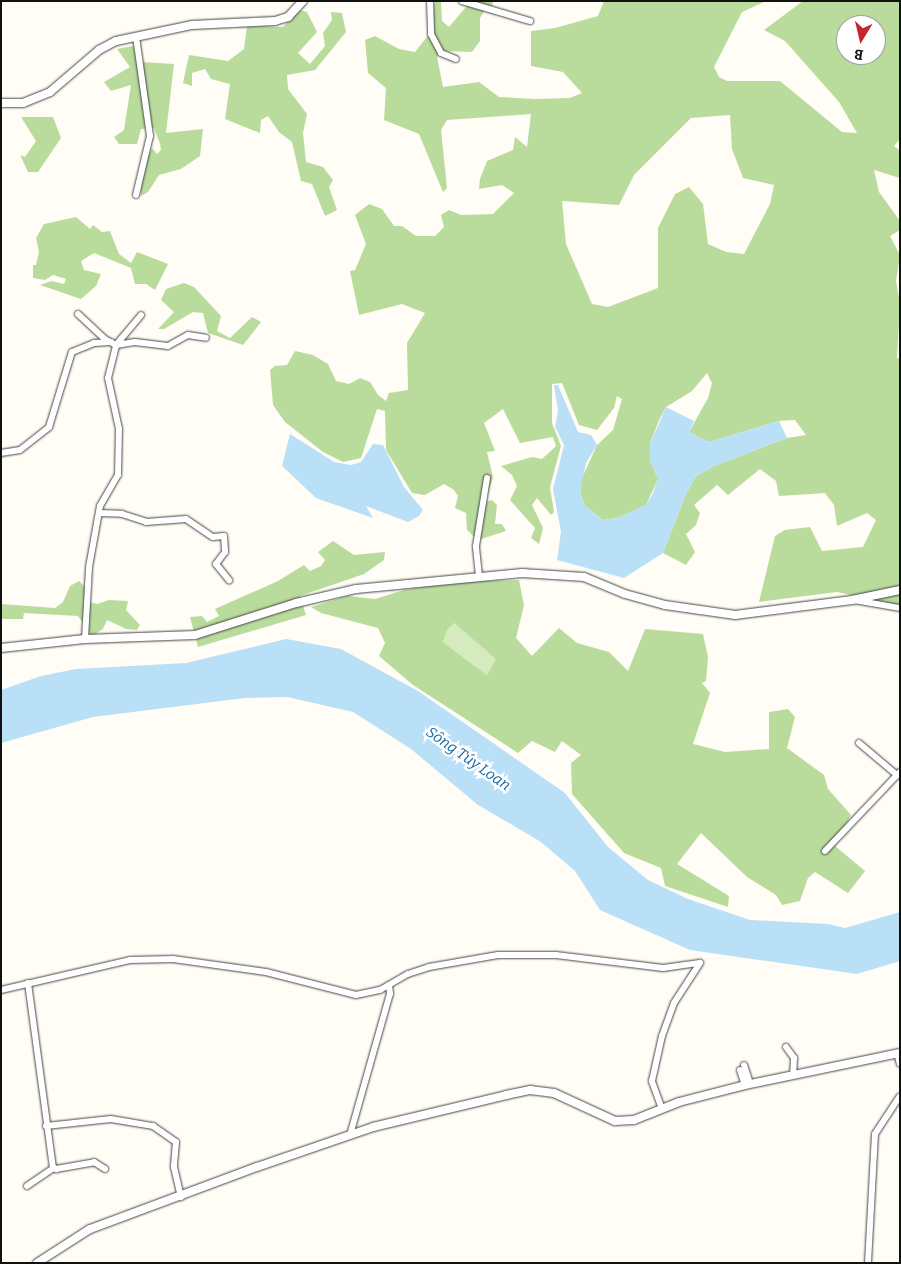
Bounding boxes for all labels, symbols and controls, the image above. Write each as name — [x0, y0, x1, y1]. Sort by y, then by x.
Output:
north arrow — [836, 15, 886, 65]
text: B — [853, 45, 865, 63]
water label: Sông Túy Loan — [422, 723, 514, 795]

